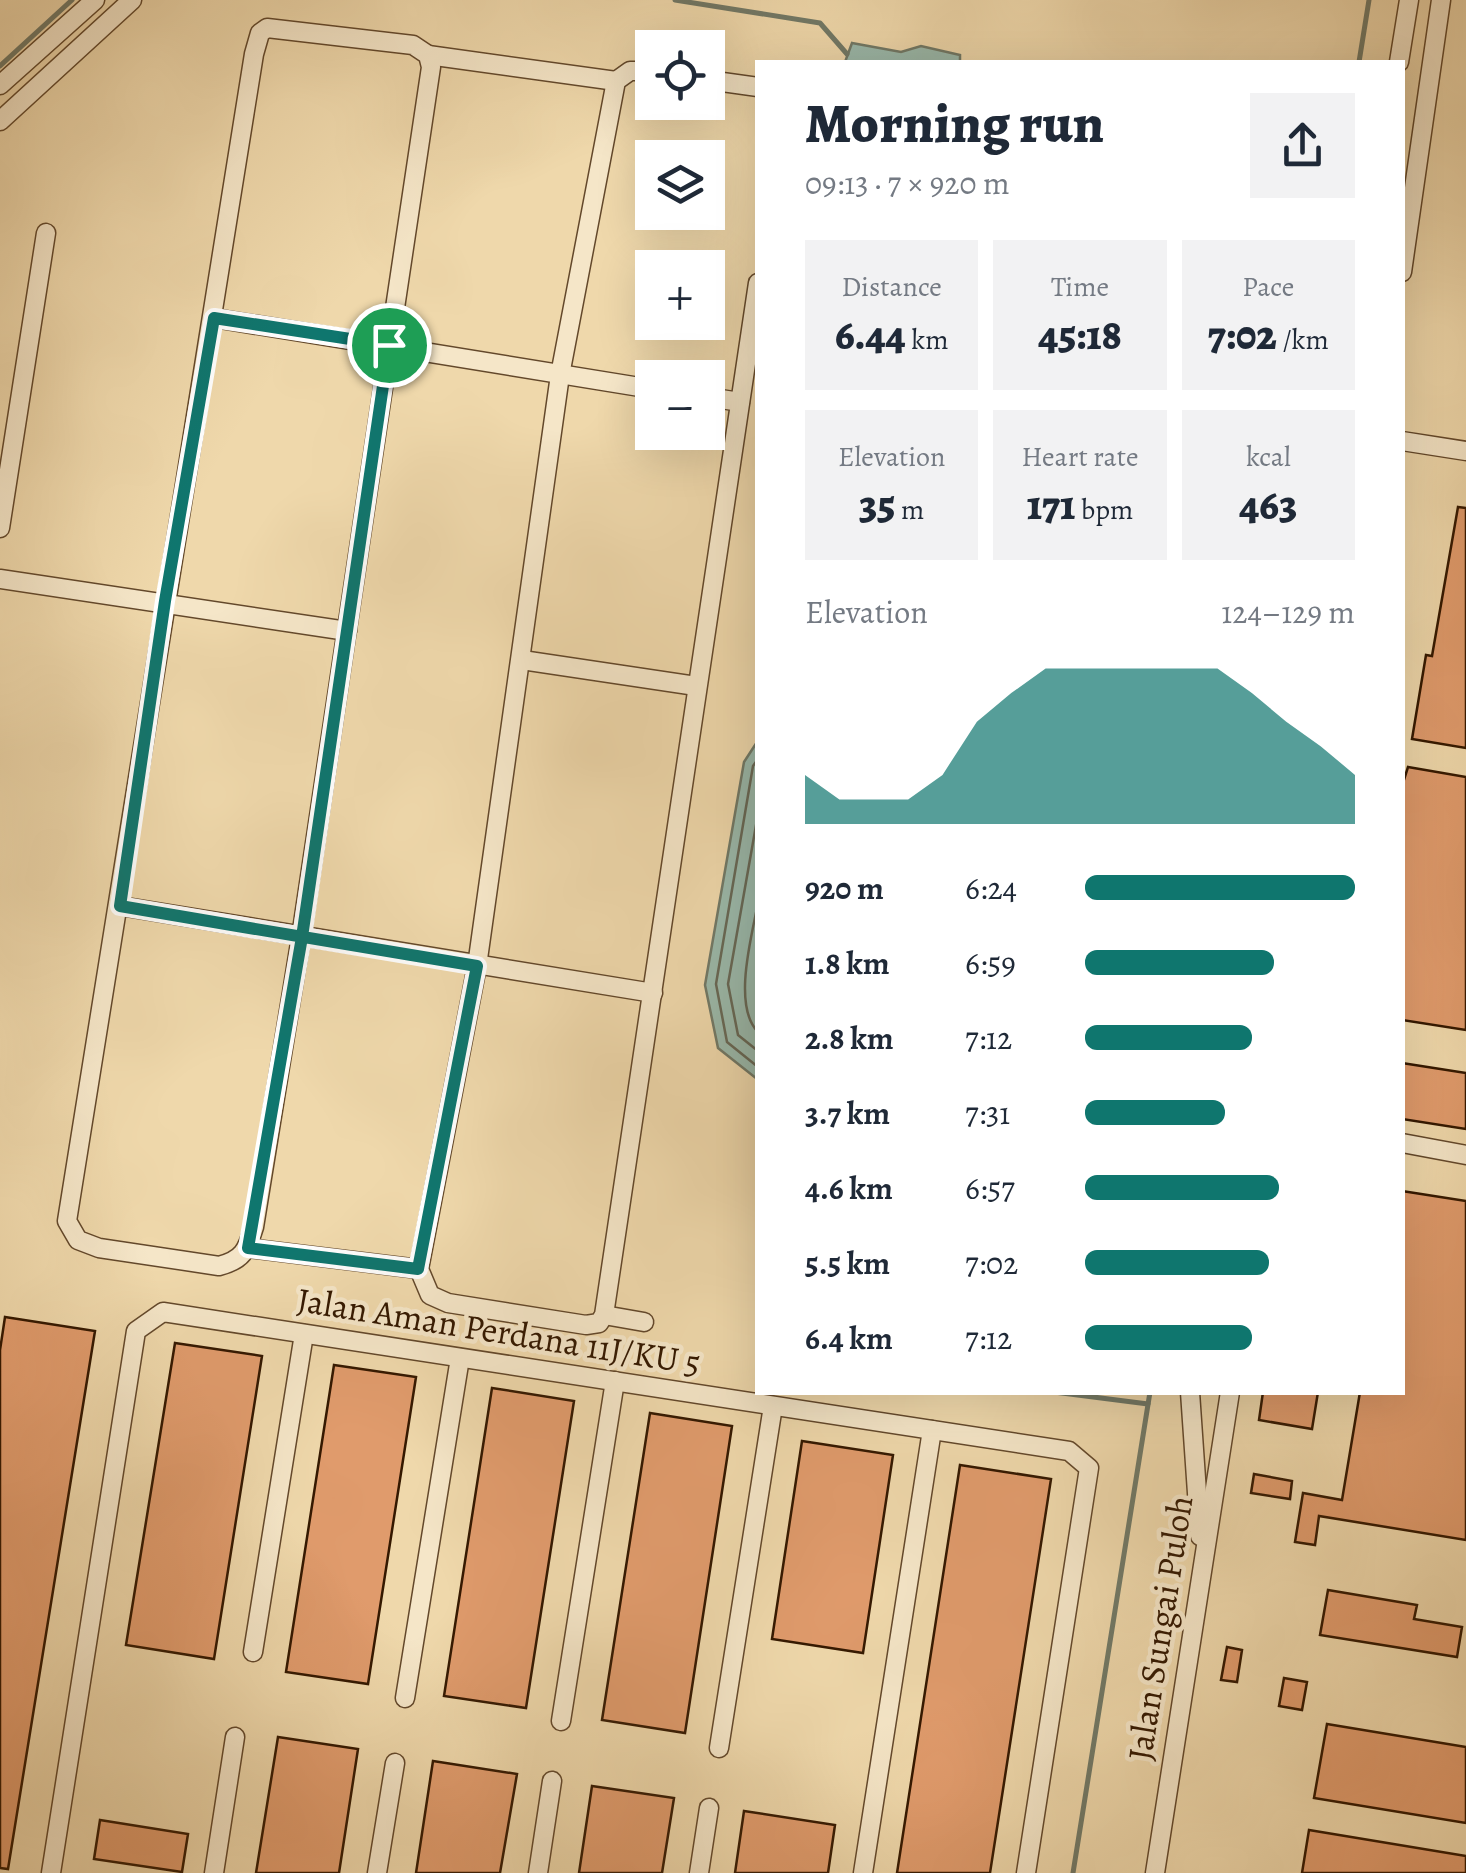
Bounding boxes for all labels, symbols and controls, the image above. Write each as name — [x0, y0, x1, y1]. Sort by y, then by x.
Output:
map controls — [635, 30, 725, 450]
button: locate — [635, 30, 725, 120]
text: Morning run — [805, 86, 1104, 161]
button: share — [1250, 93, 1355, 198]
button: layers — [635, 140, 725, 230]
text: 09:13 · 7 × 920 m — [805, 161, 1010, 205]
button: + — [635, 250, 725, 340]
text: Distance — [841, 268, 942, 306]
text: Time — [1051, 268, 1109, 306]
text: Pace — [1242, 268, 1294, 306]
pin — [347, 303, 432, 388]
text: 6.44 — [835, 306, 906, 363]
text: 45:18 — [1038, 306, 1122, 363]
text: 7:02 — [1208, 306, 1277, 363]
icon: arrive — [362, 318, 417, 373]
text: km — [906, 321, 948, 359]
text: /km — [1277, 321, 1329, 359]
button: − — [635, 360, 725, 450]
text: Elevation — [838, 438, 945, 476]
text: Heart rate — [1022, 438, 1138, 476]
text: kcal — [1246, 438, 1291, 476]
text: 35 — [859, 476, 895, 533]
text: 171 — [1027, 476, 1075, 533]
text: 463 — [1239, 476, 1297, 533]
text: m — [895, 491, 924, 529]
text: bpm — [1075, 491, 1133, 529]
text: Elevation — [805, 590, 928, 634]
text: 124–129 m — [1221, 590, 1355, 634]
text: 920 m — [805, 866, 884, 910]
text: 6:24 — [965, 866, 1017, 910]
text: 1.8 km — [805, 941, 890, 985]
text: 6:59 — [965, 941, 1016, 985]
text: 2.8 km — [805, 1016, 894, 1060]
text: 7:12 — [965, 1016, 1012, 1060]
text: 3.7 km — [805, 1091, 890, 1135]
text: 7:31 — [965, 1091, 1010, 1135]
text: 4.6 km — [805, 1166, 893, 1210]
text: 6:57 — [965, 1166, 1015, 1210]
text: 5.5 km — [805, 1241, 890, 1285]
text: 7:02 — [965, 1241, 1018, 1285]
street label: Jalan Aman Perdana 11J/KU 5 — [294, 1275, 704, 1387]
text: 6.4 km — [805, 1316, 893, 1360]
text: 7:12 — [965, 1316, 1012, 1360]
street label: Jalan Sungai Puloh — [1115, 1492, 1205, 1764]

